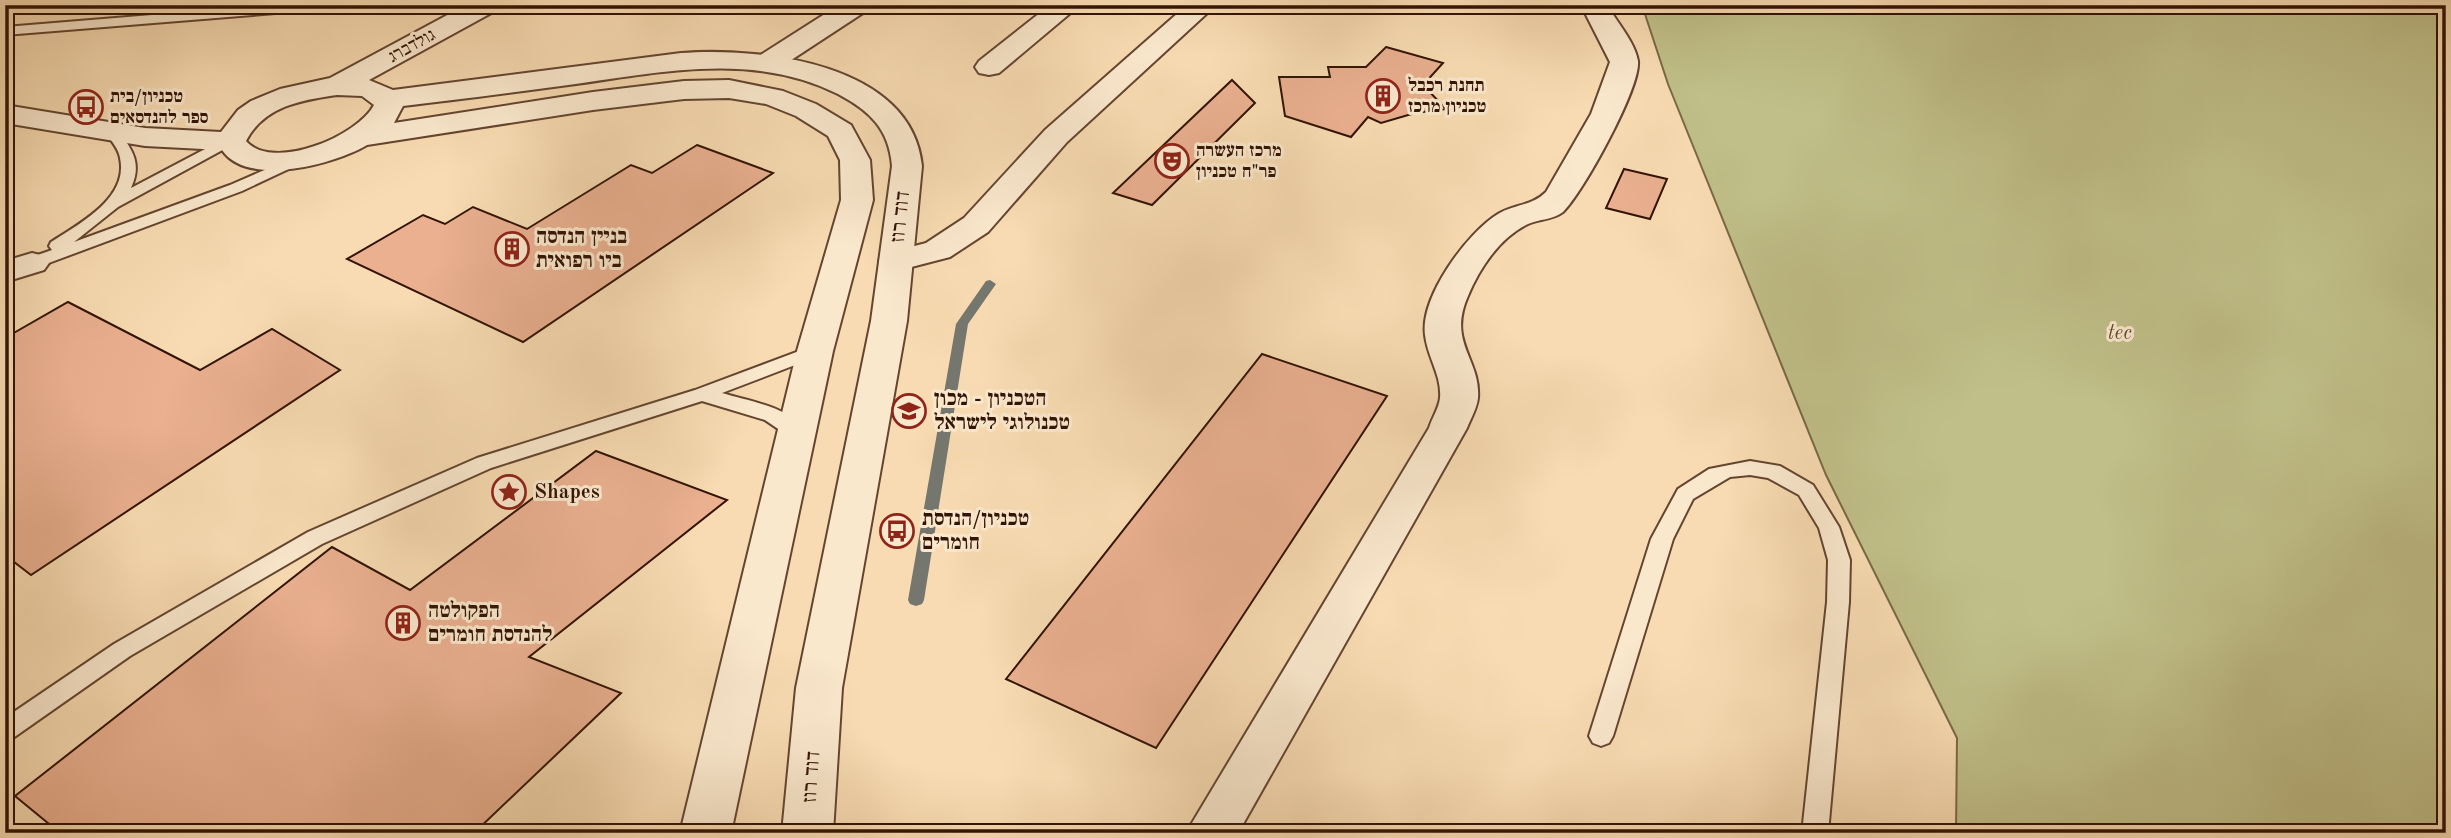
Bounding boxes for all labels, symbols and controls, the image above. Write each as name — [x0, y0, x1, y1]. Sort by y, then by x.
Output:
street label: גולדברג — [385, 25, 439, 66]
place label: תחנת רכבל טכניון מרכז — [1408, 76, 1486, 116]
building icon: תחנת רכבל טכניון מרכז — [1364, 77, 1402, 115]
bus stop icon: טכניון/בית ספר להנדסאים — [67, 88, 105, 126]
place label: טכניון/בית ספר להנדסאים — [110, 88, 209, 127]
theatre icon: מרכז העשרה פר"ח טכניון — [1153, 142, 1191, 180]
place label: מרכז העשרה פר"ח טכניון — [1196, 142, 1282, 181]
street label: דוד רוז — [888, 190, 914, 244]
place label: בניין הנדסה ביו רפואית — [536, 227, 627, 272]
building icon: בניין הנדסה ביו רפואית — [493, 230, 531, 268]
park label: tec — [2108, 323, 2132, 344]
place label: הטכניון - מכון טכנולוגי לישראל — [934, 389, 1070, 434]
school or university icon: הטכניון - מכון טכנולוגי לישראל — [890, 392, 928, 430]
place icon: Shapes — [490, 473, 528, 511]
place label: Shapes — [534, 482, 600, 503]
place label: טכניון/הנדסת חומרים — [922, 509, 1029, 554]
bus stop icon: טכניון/הנדסת חומרים — [878, 512, 916, 550]
place label: הפקולטה להנדסת חומרים — [428, 600, 552, 646]
building icon: הפקולטה להנדסת חומרים — [384, 604, 422, 642]
street label: דוד רוז — [800, 750, 824, 804]

